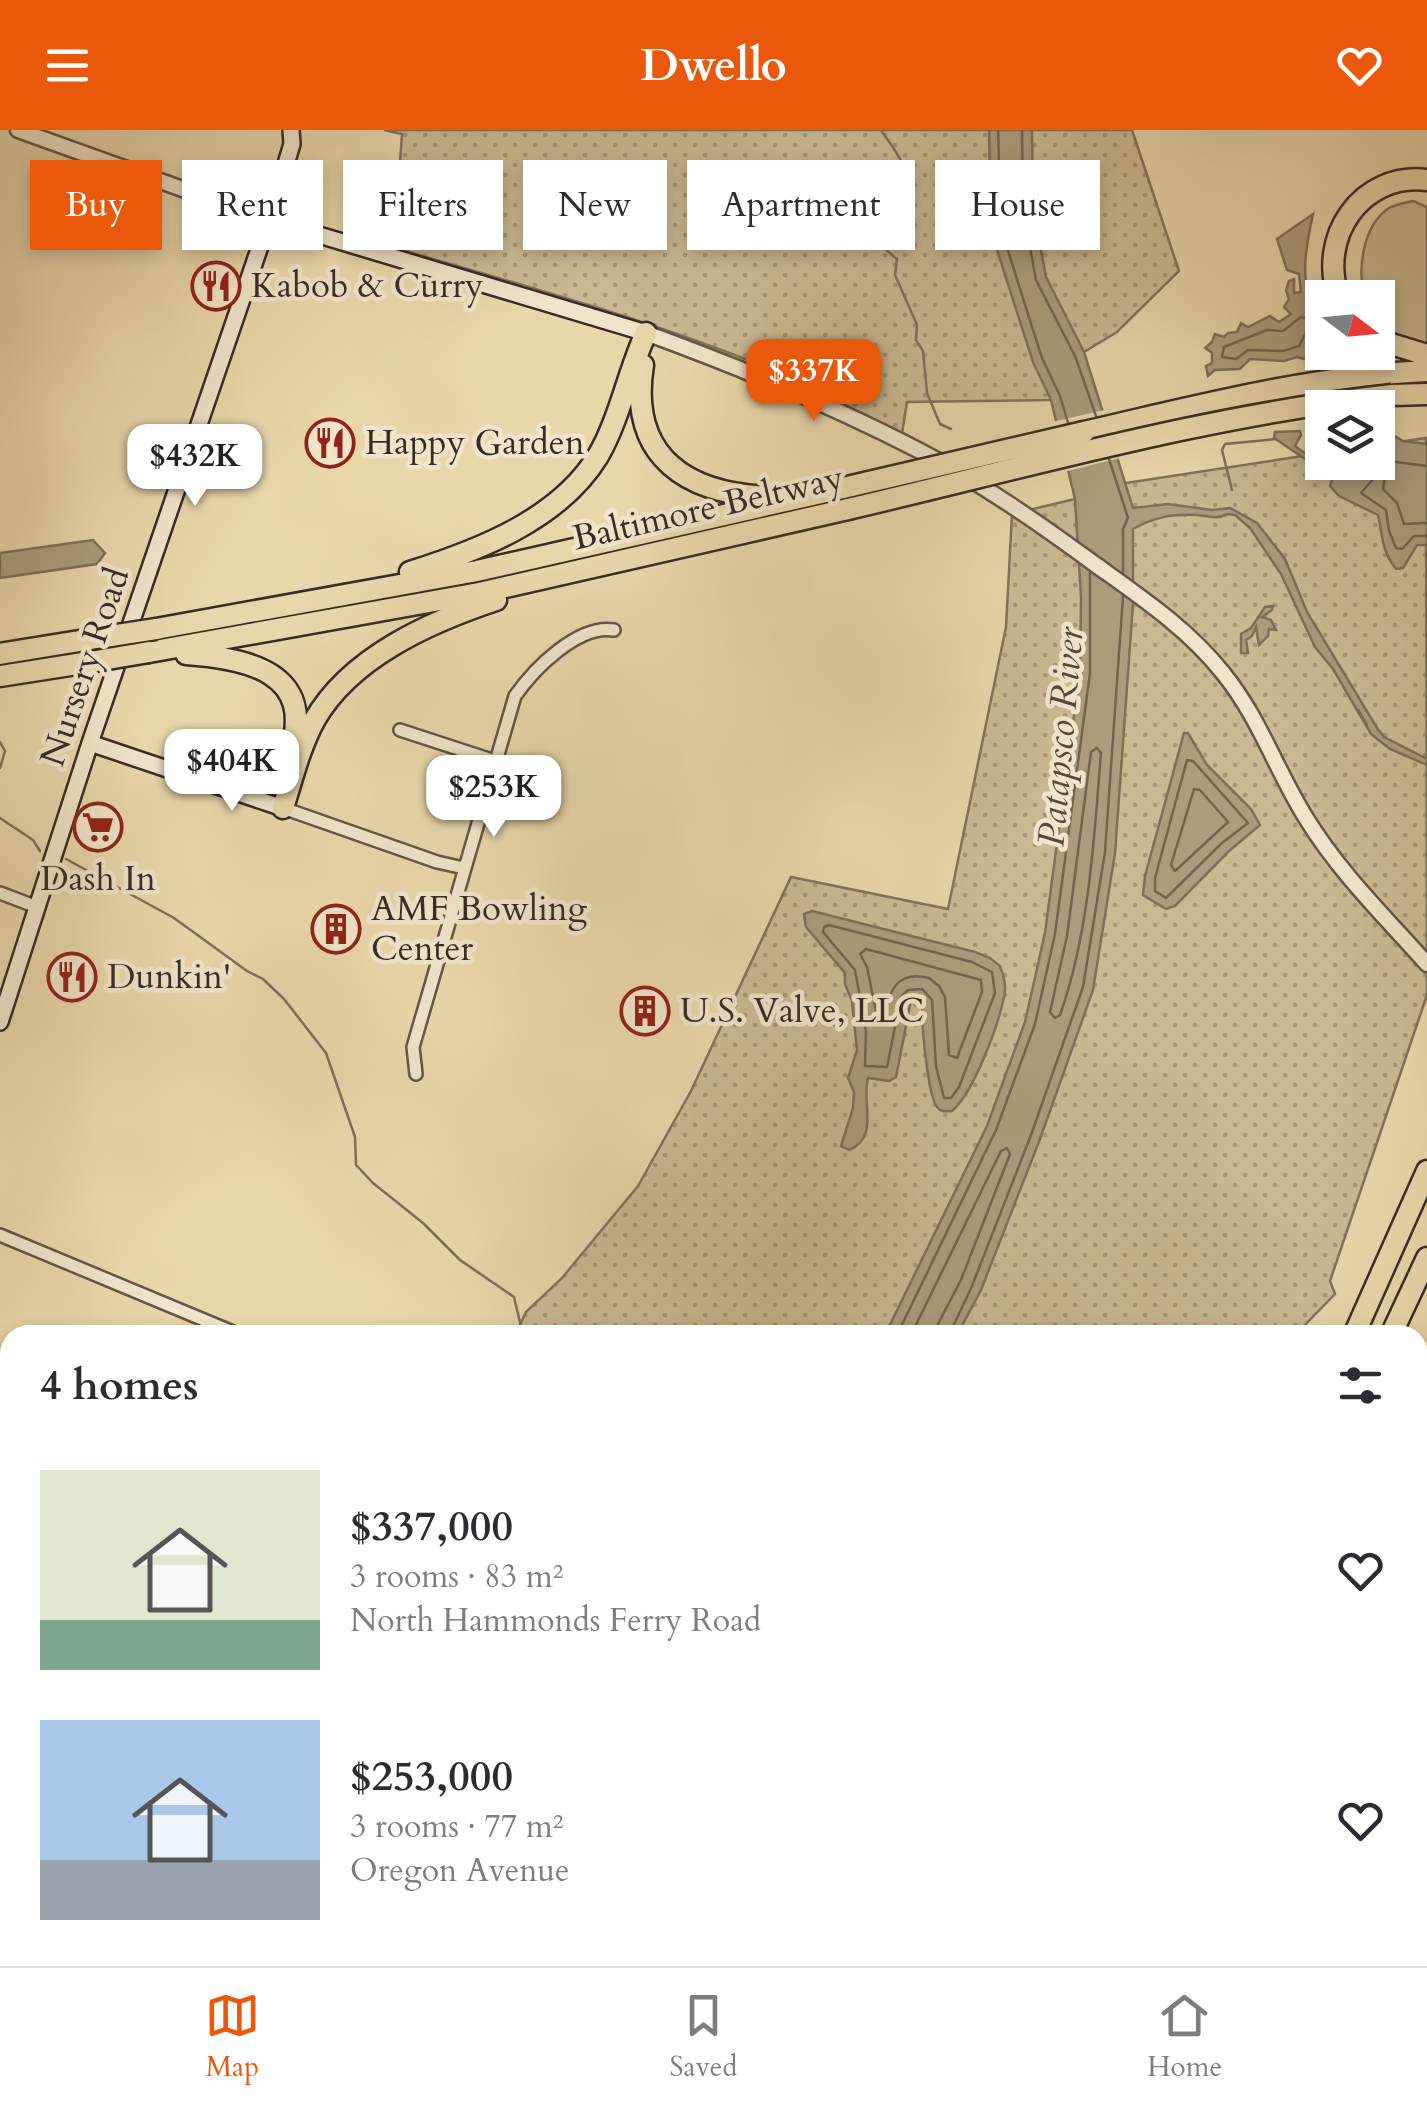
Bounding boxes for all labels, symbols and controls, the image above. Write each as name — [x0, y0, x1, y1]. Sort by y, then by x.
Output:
text: Dwello — [640, 35, 787, 96]
icon: menu — [40, 38, 95, 93]
icon: heart — [1332, 38, 1387, 93]
chip: Buy — [30, 160, 162, 250]
chip: Rent — [182, 160, 323, 250]
chip: Filters — [343, 160, 503, 250]
chip: New — [523, 160, 667, 250]
chip: Apartment — [687, 160, 915, 250]
chip: House — [935, 160, 1100, 250]
restaurant icon: Kabob & Curry — [190, 260, 242, 312]
place label: Kabob & Curry — [251, 262, 484, 310]
north arrow — [1305, 280, 1395, 370]
map controls — [1305, 280, 1395, 480]
pin: $337K — [744, 339, 884, 424]
text: $337K — [768, 349, 860, 393]
button: layers — [1305, 390, 1395, 480]
restaurant icon: Happy Garden — [304, 417, 356, 469]
place label: Happy Garden — [365, 419, 585, 467]
pin: $432K — [125, 424, 265, 509]
text: $432K — [149, 434, 241, 478]
street label: Baltimore Beltway — [568, 453, 849, 562]
street label: Nursery Road — [29, 561, 142, 773]
water label: Patapsco River — [1026, 624, 1097, 849]
pin: $404K — [162, 729, 302, 814]
text: $404K — [186, 739, 278, 783]
pin: $253K — [424, 755, 564, 840]
text: $253K — [448, 765, 540, 809]
supermarket icon: Dash In — [72, 801, 124, 853]
place label: Dash In — [40, 855, 156, 903]
place label: AMF Bowling Center — [371, 885, 588, 973]
building icon: AMF Bowling Center — [310, 903, 362, 955]
restaurant icon: Dunkin' — [46, 951, 98, 1003]
place label: Dunkin' — [107, 953, 231, 1001]
building icon: U.S. Valve, LLC — [619, 985, 671, 1037]
place label: U.S. Valve, LLC — [680, 987, 924, 1035]
text: 4 homes — [40, 1357, 198, 1414]
icon: filters — [1333, 1358, 1388, 1413]
text: $337,000 — [350, 1498, 513, 1555]
icon: home — [120, 1510, 240, 1630]
icon: heart — [1333, 1543, 1388, 1598]
text: 3 rooms · 83 m² — [350, 1555, 563, 1599]
text: North Hammonds Ferry Road — [350, 1599, 761, 1643]
text: $253,000 — [350, 1748, 513, 1805]
icon: home — [120, 1760, 240, 1880]
icon: heart — [1333, 1793, 1388, 1848]
text: 3 rooms · 77 m² — [350, 1805, 563, 1849]
text: Oregon Avenue — [350, 1849, 570, 1893]
tab: Map — [205, 1988, 260, 2086]
tab: Saved — [670, 1988, 737, 2086]
tab: Home — [1147, 1988, 1222, 2086]

